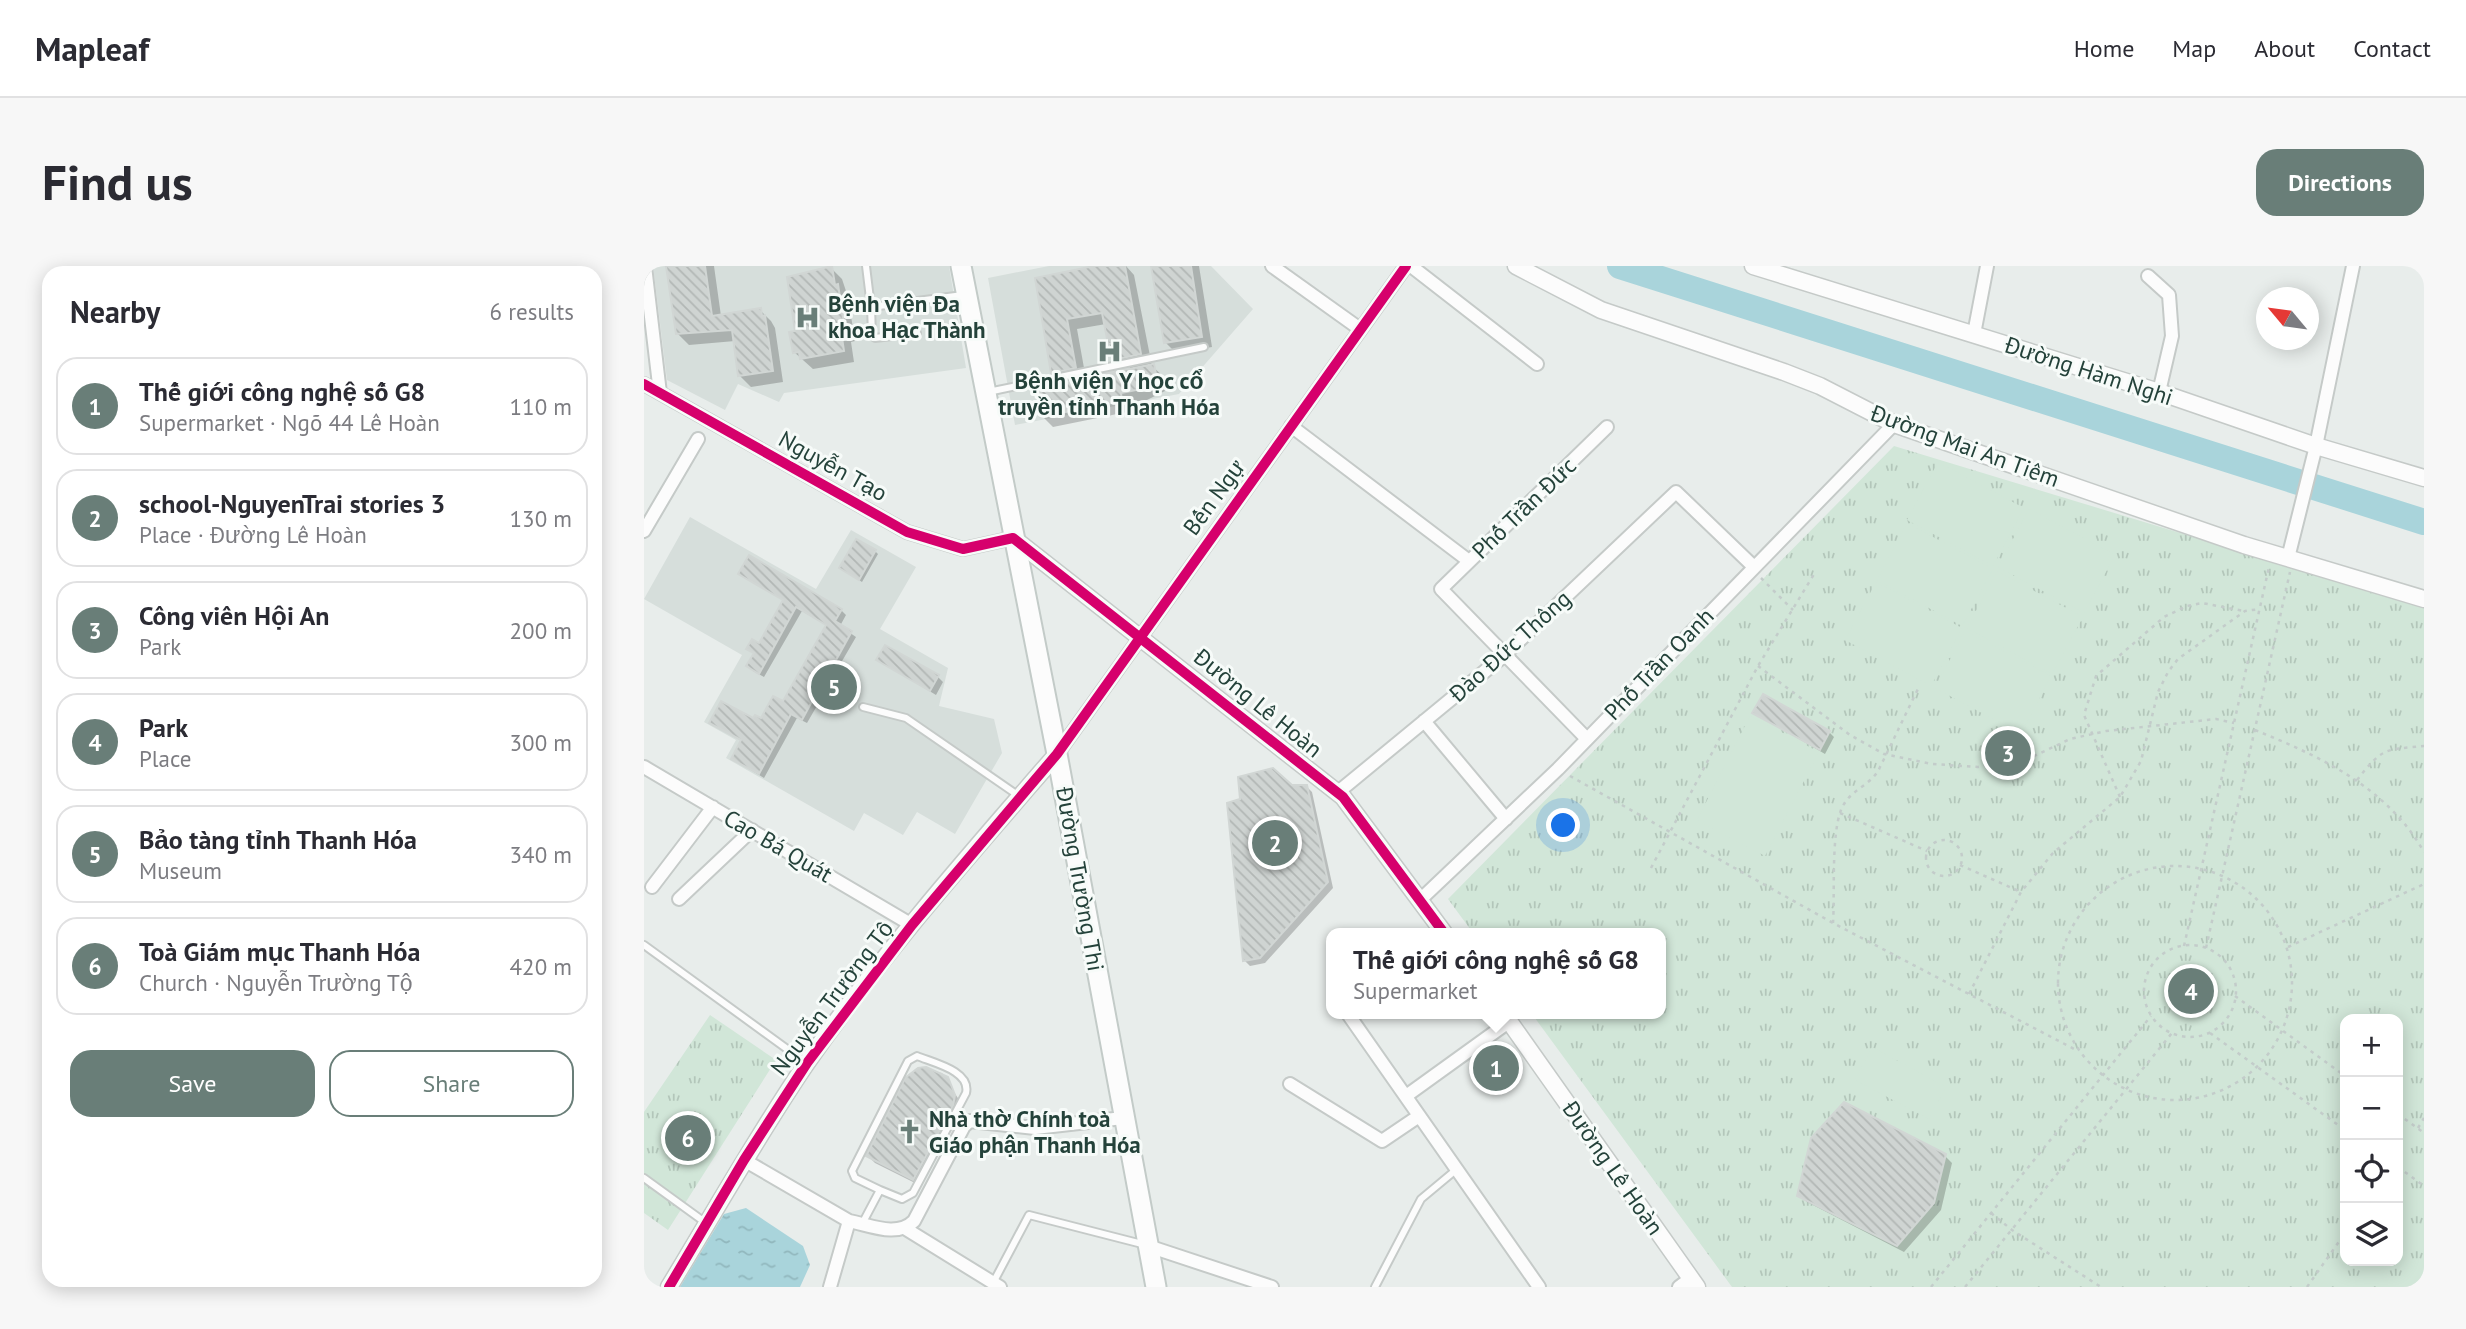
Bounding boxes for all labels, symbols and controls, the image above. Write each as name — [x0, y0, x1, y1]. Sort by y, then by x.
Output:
text: Mapleaf — [35, 27, 149, 70]
text: Home — [2074, 33, 2134, 64]
text: Map — [2172, 33, 2216, 64]
text: About — [2254, 33, 2315, 64]
text: Contact — [2353, 33, 2431, 64]
button: Directions — [2256, 149, 2424, 216]
text: Find us — [42, 150, 193, 214]
north arrow — [2256, 287, 2319, 350]
place label: Bệnh viện Đa khoa Hạc Thành — [828, 289, 986, 344]
text: Nearby — [70, 292, 160, 331]
text: 6 results — [490, 297, 574, 326]
hospital icon: Bệnh viện Đa khoa Hạc Thành — [794, 303, 822, 331]
street label: Đường Hàm Nghi — [2001, 329, 2177, 411]
hospital icon: Bệnh viện Y học cổ truyền tỉnh Thanh Hóa — [1095, 337, 1123, 365]
place label: Bệnh viện Y học cổ truyền tỉnh Thanh Hóa — [998, 366, 1220, 421]
text: Thế giới công nghệ số G8 — [139, 375, 425, 408]
text: 1 — [88, 392, 102, 421]
text: 110 m — [510, 392, 572, 421]
street label: Đường Mai An Tiêm — [1866, 398, 2063, 493]
text: Supermarket · Ngõ 44 Lê Hoàn — [139, 408, 440, 437]
street label: Nguyễn Tạo — [774, 424, 893, 507]
street label: Phố Trần Đức — [1465, 451, 1582, 565]
street label: Bến Ngự — [1176, 453, 1251, 540]
text: school-NguyenTrai stories 3 — [139, 487, 445, 520]
text: 2 — [88, 504, 102, 533]
text: 130 m — [510, 504, 572, 533]
text: Place · Đường Lê Hoàn — [139, 520, 367, 549]
street label: Đào Đức Thông — [1442, 584, 1576, 708]
text: Công viên Hội An — [139, 599, 329, 632]
street label: Phố Trần Oanh — [1598, 601, 1719, 726]
text: 3 — [88, 616, 102, 645]
text: 200 m — [510, 616, 572, 645]
text: Park — [139, 632, 181, 661]
street label: Đường Lê Hoàn — [1187, 641, 1328, 763]
pin: 5 — [811, 661, 857, 713]
text: Park — [139, 711, 188, 744]
pin: 3 — [1985, 727, 2031, 779]
text: 4 — [88, 728, 102, 757]
text: 300 m — [510, 728, 572, 757]
text: Place — [139, 744, 192, 773]
street label: Đường Trường Thi — [1050, 784, 1111, 973]
street label: Cao Bá Quát — [719, 803, 838, 888]
your location — [1546, 808, 1580, 842]
pin: 2 — [1252, 817, 1298, 869]
text: Bảo tàng tỉnh Thanh Hóa — [139, 823, 417, 856]
text: 5 — [88, 840, 102, 869]
text: 340 m — [510, 840, 572, 869]
text: Museum — [139, 856, 222, 885]
street label: Nguyễn Trường Tộ — [764, 915, 899, 1081]
popup — [1326, 928, 1666, 1019]
text: Toà Giám mục Thanh Hóa — [139, 935, 420, 968]
text: Thế giới công nghệ số G8 — [1353, 943, 1639, 976]
text: 6 — [88, 952, 102, 981]
text: 420 m — [510, 952, 572, 981]
pin: 4 — [2168, 965, 2214, 1017]
text: Church · Nguyễn Trường Tộ — [139, 968, 413, 997]
text: Supermarket — [1353, 976, 1478, 1005]
map controls — [2340, 1014, 2403, 1266]
button: + — [2340, 1014, 2403, 1077]
pin: 1 — [1473, 1042, 1519, 1094]
button: Save — [70, 1050, 315, 1117]
button: Share — [329, 1050, 574, 1117]
button: − — [2340, 1077, 2403, 1140]
street label: Đường Lê Hoàn — [1556, 1094, 1670, 1240]
place label: Nhà thờ Chính toà Giáo phận Thanh Hóa — [929, 1104, 1141, 1159]
pin: 6 — [665, 1112, 711, 1164]
church icon: Nhà thờ Chính toà Giáo phận Thanh Hóa — [895, 1118, 923, 1146]
button: locate — [2340, 1140, 2403, 1203]
button: layers — [2340, 1203, 2403, 1266]

